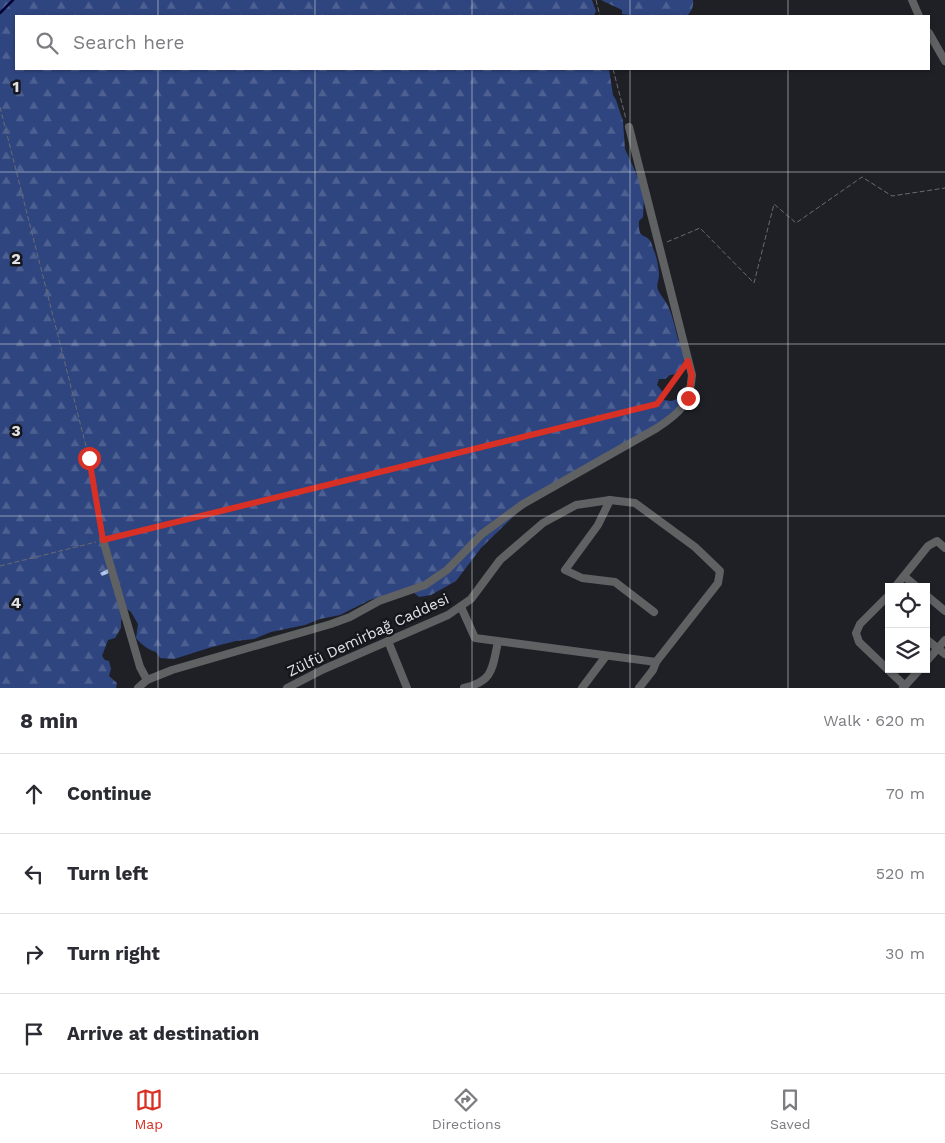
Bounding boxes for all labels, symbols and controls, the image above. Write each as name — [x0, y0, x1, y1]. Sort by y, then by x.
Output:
search box — [15, 15, 930, 70]
icon: search — [33, 29, 61, 57]
text: Search here — [73, 31, 184, 54]
text: 1 — [13, 77, 19, 96]
text: 2 — [11, 249, 21, 268]
route end — [677, 387, 700, 410]
text: 3 — [11, 421, 21, 440]
route start — [78, 447, 101, 470]
map controls — [885, 583, 930, 673]
button: locate — [885, 583, 930, 628]
street label: Zülfü Demirbağ Caddesi — [284, 590, 452, 680]
text: 4 — [11, 593, 21, 612]
button: layers — [885, 628, 930, 673]
text: 8 min — [20, 708, 78, 733]
text: Walk · 620 m — [823, 711, 925, 730]
icon: ahead — [20, 780, 48, 808]
text: Continue — [67, 782, 151, 805]
text: 70 m — [886, 784, 925, 803]
icon: left — [20, 860, 48, 888]
text: Turn left — [67, 862, 148, 885]
text: 520 m — [876, 864, 925, 883]
icon: right — [20, 940, 48, 968]
text: Turn right — [67, 942, 160, 965]
text: 30 m — [885, 944, 925, 963]
icon: arrive — [20, 1020, 48, 1048]
text: Arrive at destination — [67, 1022, 259, 1045]
tab: Map — [134, 1086, 163, 1132]
tab: Directions — [432, 1086, 501, 1132]
tab: Saved — [770, 1086, 811, 1132]

